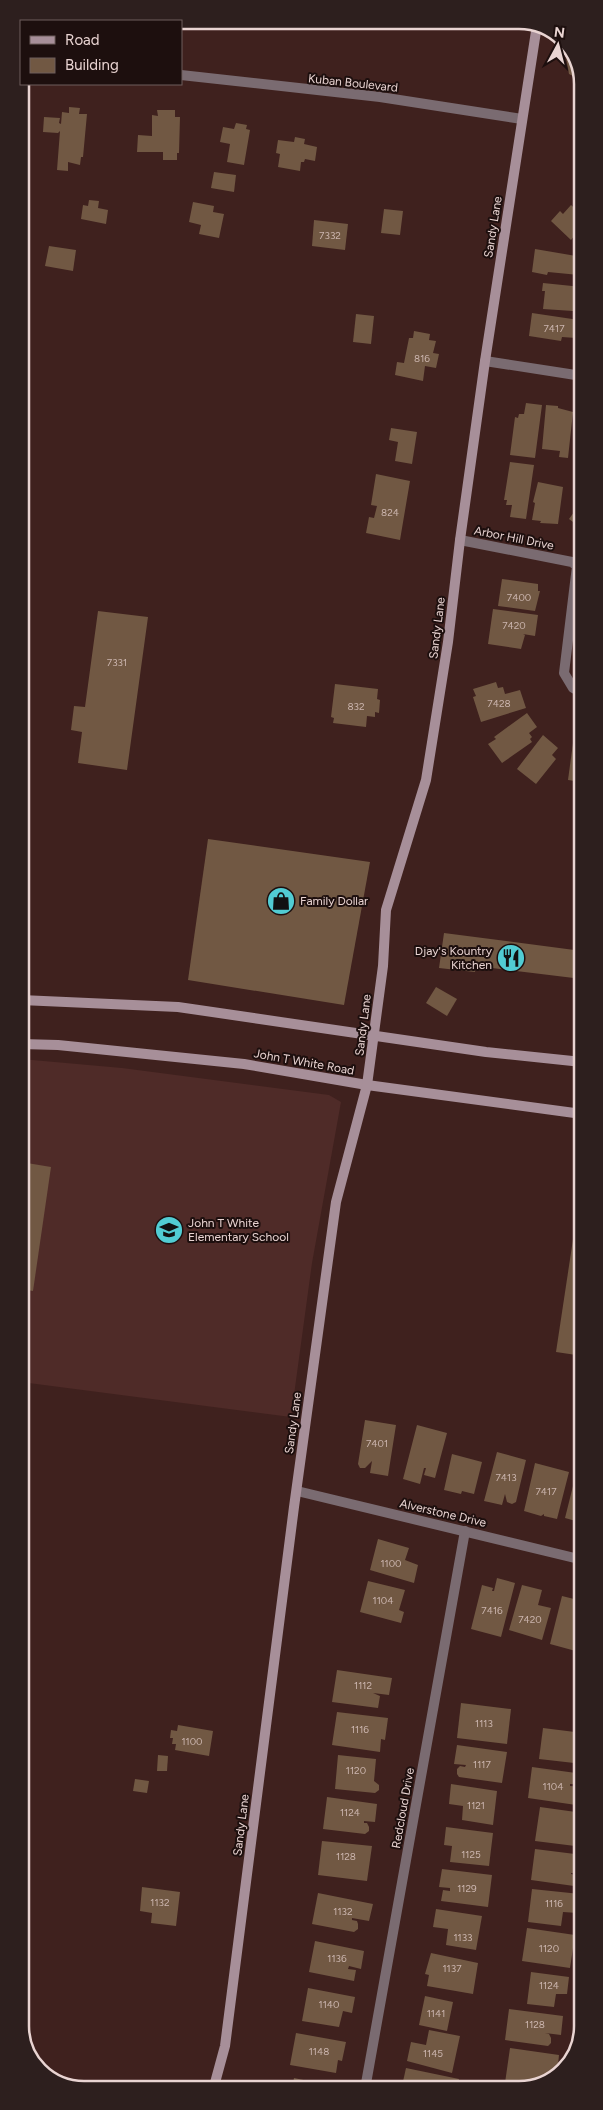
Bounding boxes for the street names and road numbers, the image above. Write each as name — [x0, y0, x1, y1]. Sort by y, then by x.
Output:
street label: Kuban Boulevard — [307, 71, 399, 95]
street label: Sandy Lane — [481, 195, 505, 259]
street label: Arbor Hill Drive — [473, 523, 556, 553]
street label: Sandy Lane — [426, 596, 448, 660]
street label: Sandy Lane — [352, 993, 374, 1057]
street label: John T White Road — [253, 1046, 355, 1078]
street label: Sandy Lane — [282, 1391, 304, 1455]
street label: Alverstone Drive — [398, 1496, 488, 1530]
street label: Redcloud Drive — [389, 1766, 417, 1849]
street label: Sandy Lane — [230, 1793, 252, 1857]

